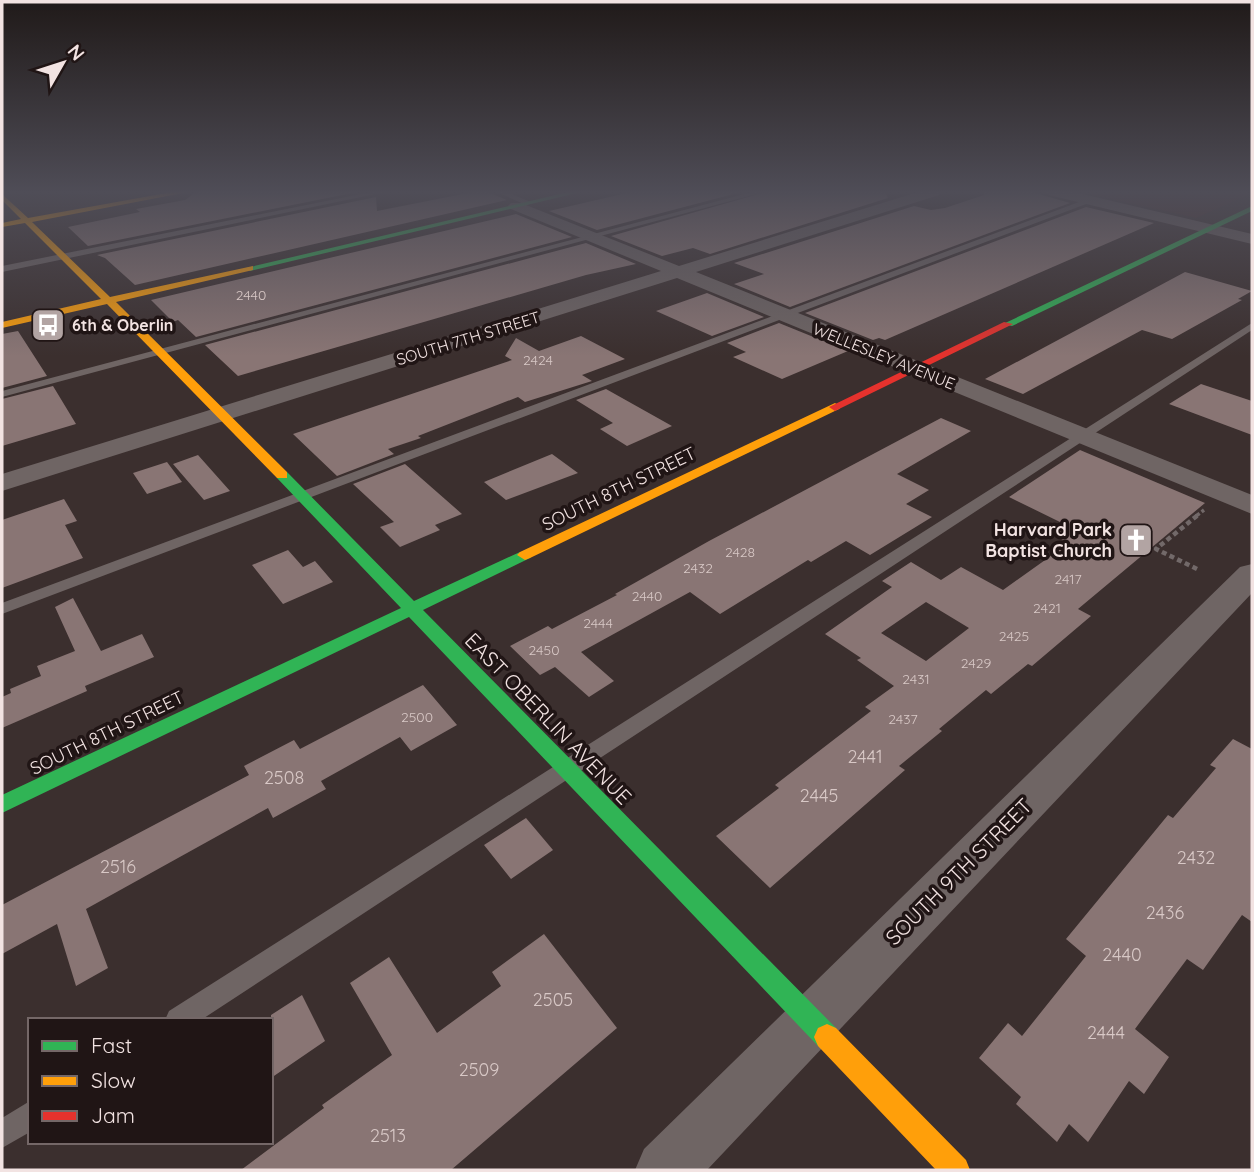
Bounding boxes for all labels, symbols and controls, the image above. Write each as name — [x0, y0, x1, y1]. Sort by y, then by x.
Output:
north arrow — [28, 28, 98, 98]
text: N — [62, 39, 90, 65]
house number: 2440 — [236, 286, 266, 304]
bus stop icon: 6th & Oberlin — [29, 306, 67, 344]
street label: SOUTH 7TH STREET — [394, 307, 543, 369]
place label: 6th & Oberlin — [72, 315, 173, 335]
street label: WELLESLEY AVENUE — [810, 318, 958, 394]
house number: 2424 — [523, 351, 553, 369]
street label: SOUTH 8TH STREET — [538, 441, 700, 536]
place label: Harvard Park Baptist Church — [985, 518, 1112, 562]
church icon: Harvard Park Baptist Church — [1117, 521, 1155, 559]
house number: 2428 — [725, 543, 755, 561]
house number: 2432 — [683, 559, 713, 577]
house number: 2417 — [1054, 570, 1082, 588]
house number: 2440 — [632, 587, 662, 605]
house number: 2421 — [1033, 599, 1061, 617]
house number: 2444 — [583, 614, 613, 632]
street label: EAST OBERLIN AVENUE — [460, 627, 637, 810]
house number: 2425 — [999, 627, 1029, 645]
house number: 2450 — [529, 641, 560, 659]
house number: 2429 — [961, 654, 991, 672]
house number: 2431 — [902, 670, 930, 688]
street label: SOUTH 8TH STREET — [26, 685, 188, 780]
house number: 2500 — [401, 708, 433, 726]
house number: 2437 — [888, 710, 918, 728]
house number: 2441 — [847, 745, 883, 768]
house number: 2508 — [264, 766, 304, 789]
house number: 2445 — [800, 784, 838, 807]
street label: SOUTH 9TH STREET — [880, 793, 1037, 950]
house number: 2432 — [1177, 846, 1215, 869]
house number: 2516 — [100, 855, 136, 878]
house number: 2436 — [1146, 901, 1184, 924]
house number: 2440 — [1102, 943, 1142, 966]
house number: 2505 — [533, 988, 573, 1011]
legend — [28, 1018, 273, 1144]
house number: 2444 — [1087, 1021, 1125, 1044]
text: Fast — [91, 1032, 132, 1058]
house number: 2509 — [459, 1058, 499, 1081]
text: Slow — [91, 1067, 136, 1093]
text: Jam — [91, 1102, 135, 1128]
house number: 2513 — [370, 1124, 406, 1147]

